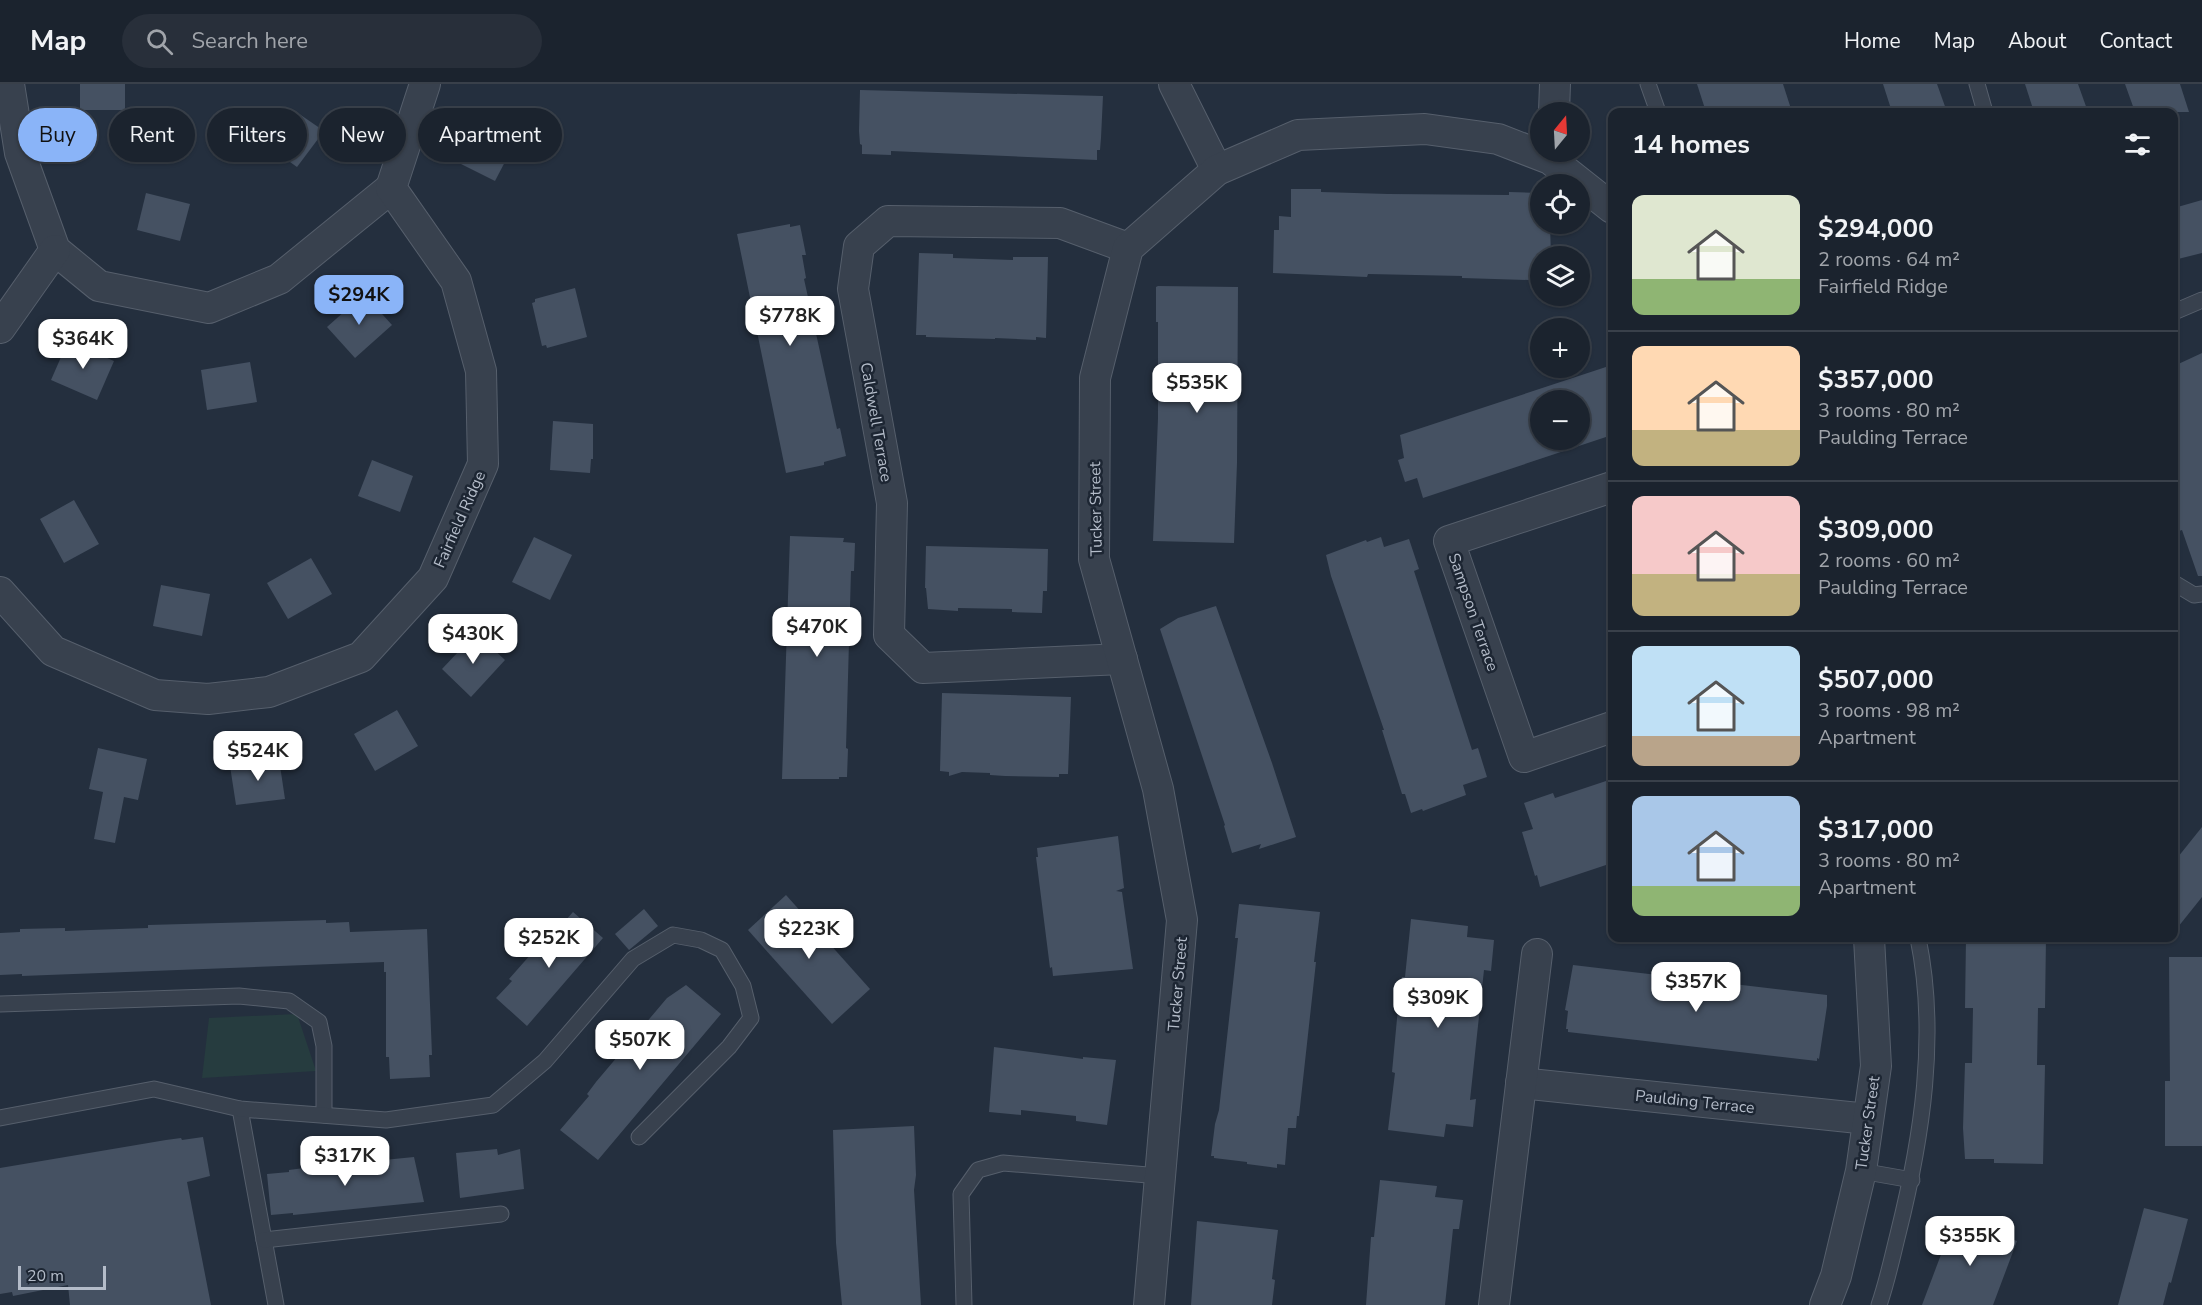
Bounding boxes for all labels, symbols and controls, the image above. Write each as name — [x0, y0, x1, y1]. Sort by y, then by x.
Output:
search box — [122, 14, 542, 68]
text: Map — [30, 22, 86, 60]
icon: search — [143, 25, 176, 58]
text: Search here — [191, 26, 308, 56]
text: Home — [1844, 27, 1901, 55]
text: Map — [1934, 27, 1975, 55]
text: About — [2008, 27, 2066, 55]
text: Contact — [2099, 27, 2172, 55]
north arrow — [1530, 102, 1590, 162]
map controls — [1530, 102, 1590, 450]
chip: Buy — [18, 108, 97, 162]
chip: Rent — [109, 108, 195, 162]
chip: Filters — [207, 108, 307, 162]
chip: New — [319, 108, 406, 162]
chip: Apartment — [418, 108, 562, 162]
text: 14 homes — [1632, 127, 1750, 162]
icon: filters — [2121, 128, 2154, 161]
button: locate — [1530, 174, 1590, 234]
text: $294,000 — [1818, 211, 1934, 246]
icon: home — [1680, 219, 1752, 291]
button: layers — [1530, 246, 1590, 306]
text: 2 rooms · 64 m² — [1818, 246, 1960, 273]
text: Fairfield Ridge — [1818, 273, 1948, 300]
pin: $294K — [317, 275, 401, 326]
text: $294K — [328, 281, 390, 308]
pin: $778K — [748, 296, 832, 347]
text: $778K — [759, 302, 821, 329]
button: + — [1530, 318, 1590, 378]
pin: $364K — [41, 319, 125, 370]
text: $364K — [52, 325, 114, 352]
street label: Caldwell Terrace — [855, 361, 897, 484]
text: $357,000 — [1818, 362, 1934, 397]
pin: $535K — [1155, 363, 1239, 414]
text: $535K — [1166, 369, 1228, 396]
icon: home — [1680, 370, 1752, 442]
button: − — [1530, 390, 1590, 450]
text: 3 rooms · 80 m² — [1818, 397, 1960, 424]
text: Paulding Terrace — [1818, 424, 1968, 451]
street label: Tucker Street — [1084, 461, 1108, 557]
street label: Fairfield Ridge — [429, 467, 491, 571]
text: $309,000 — [1818, 512, 1934, 547]
icon: home — [1680, 520, 1752, 592]
text: 2 rooms · 60 m² — [1818, 547, 1960, 574]
street label: Sampson Terrace — [1443, 550, 1504, 674]
text: Paulding Terrace — [1818, 574, 1968, 601]
pin: $470K — [775, 607, 859, 658]
text: $470K — [786, 613, 848, 640]
pin: $430K — [431, 614, 515, 665]
text: $430K — [442, 620, 504, 647]
text: $507,000 — [1818, 662, 1934, 697]
icon: home — [1680, 670, 1752, 742]
text: 3 rooms · 98 m² — [1818, 697, 1960, 724]
text: Apartment — [1818, 724, 1916, 751]
pin: $524K — [216, 731, 300, 782]
text: $524K — [227, 737, 289, 764]
text: $317,000 — [1818, 812, 1934, 847]
icon: home — [1680, 820, 1752, 892]
text: 3 rooms · 80 m² — [1818, 847, 1960, 874]
text: Apartment — [1818, 874, 1916, 901]
pin: $223K — [767, 909, 851, 960]
text: $223K — [778, 915, 840, 942]
pin: $252K — [507, 918, 591, 969]
text: $252K — [518, 924, 580, 951]
street label: Tucker Street — [1163, 936, 1193, 1032]
pin: $357K — [1654, 962, 1738, 1013]
text: $357K — [1665, 968, 1727, 995]
pin: $309K — [1396, 978, 1480, 1029]
text: $309K — [1407, 984, 1469, 1011]
pin: $507K — [598, 1020, 682, 1071]
text: $507K — [609, 1026, 671, 1053]
street label: Tucker Street — [1851, 1074, 1886, 1172]
street label: Paulding Terrace — [1634, 1085, 1756, 1119]
pin: $317K — [303, 1136, 387, 1187]
text: $317K — [314, 1142, 376, 1169]
pin: $355K — [1928, 1216, 2012, 1267]
text: $355K — [1939, 1222, 2001, 1249]
scale bar — [18, 1263, 106, 1290]
text: 20 m — [27, 1265, 64, 1287]

